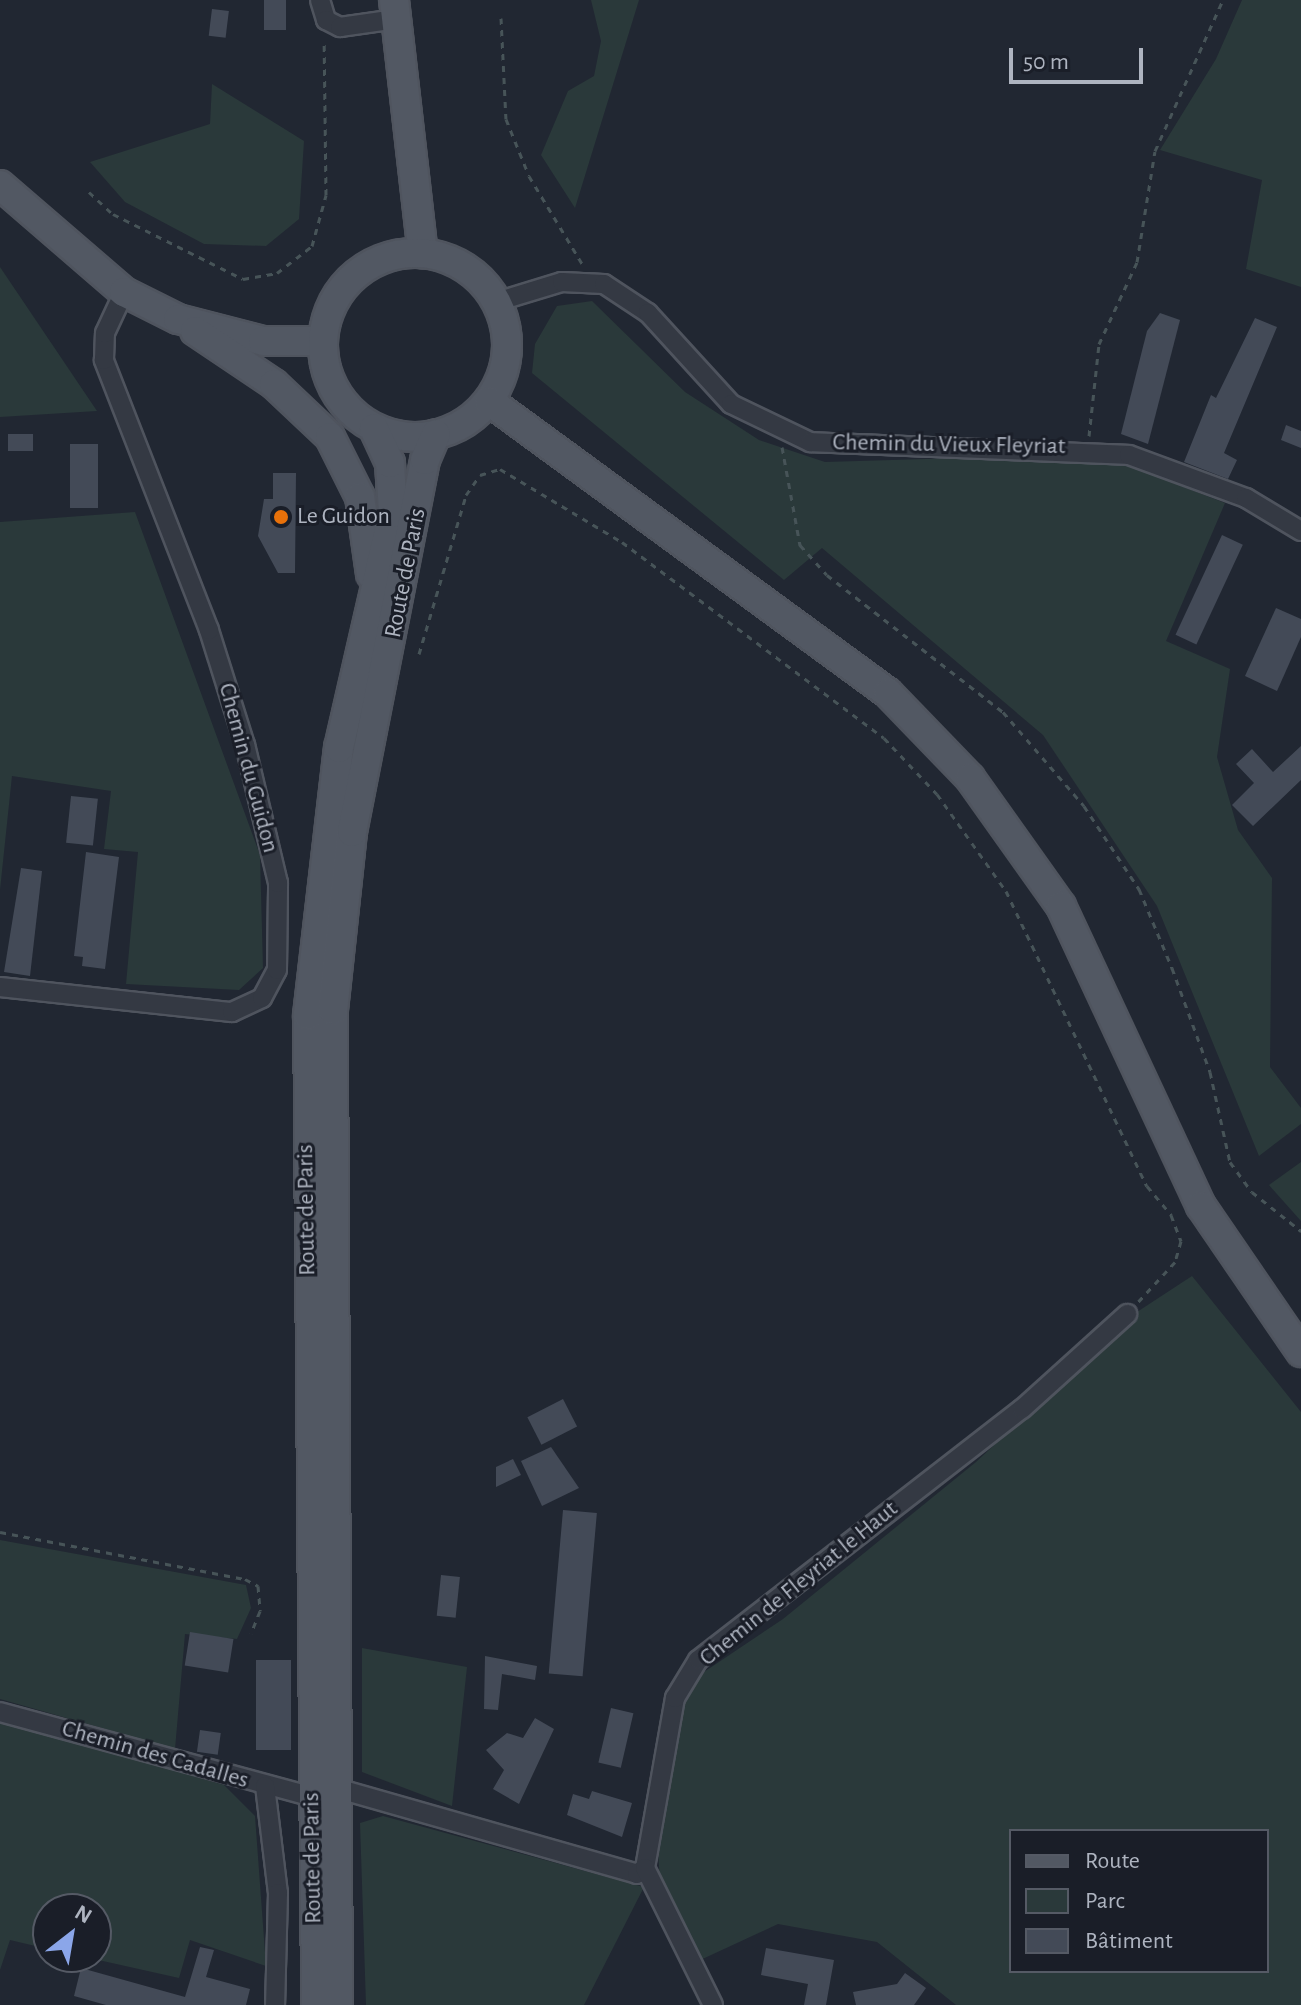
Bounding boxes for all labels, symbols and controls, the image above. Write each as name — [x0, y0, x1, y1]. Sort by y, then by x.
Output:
scale bar — [1013, 32, 1147, 82]
text: 50 m — [1023, 50, 1069, 74]
street label: Chemin du Vieux Fleyriat — [832, 429, 1066, 461]
place label: Le Guidon — [297, 503, 390, 531]
street label: Route de Paris — [379, 506, 433, 640]
marker: Le Guidon — [272, 508, 290, 526]
street label: Chemin du Guidon — [212, 680, 284, 856]
street label: Route de Paris — [291, 1144, 323, 1276]
street label: Chemin de Fleyriat le Haut — [694, 1495, 904, 1673]
street label: Chemin des Cadalles — [58, 1715, 252, 1795]
street label: Route de Paris — [297, 1792, 329, 1924]
legend — [1009, 1829, 1269, 1973]
text: Route — [1085, 1849, 1140, 1873]
text: Parc — [1085, 1889, 1125, 1913]
north arrow — [32, 1893, 112, 1973]
text: N — [71, 1901, 96, 1928]
text: Bâtiment — [1085, 1929, 1173, 1953]

